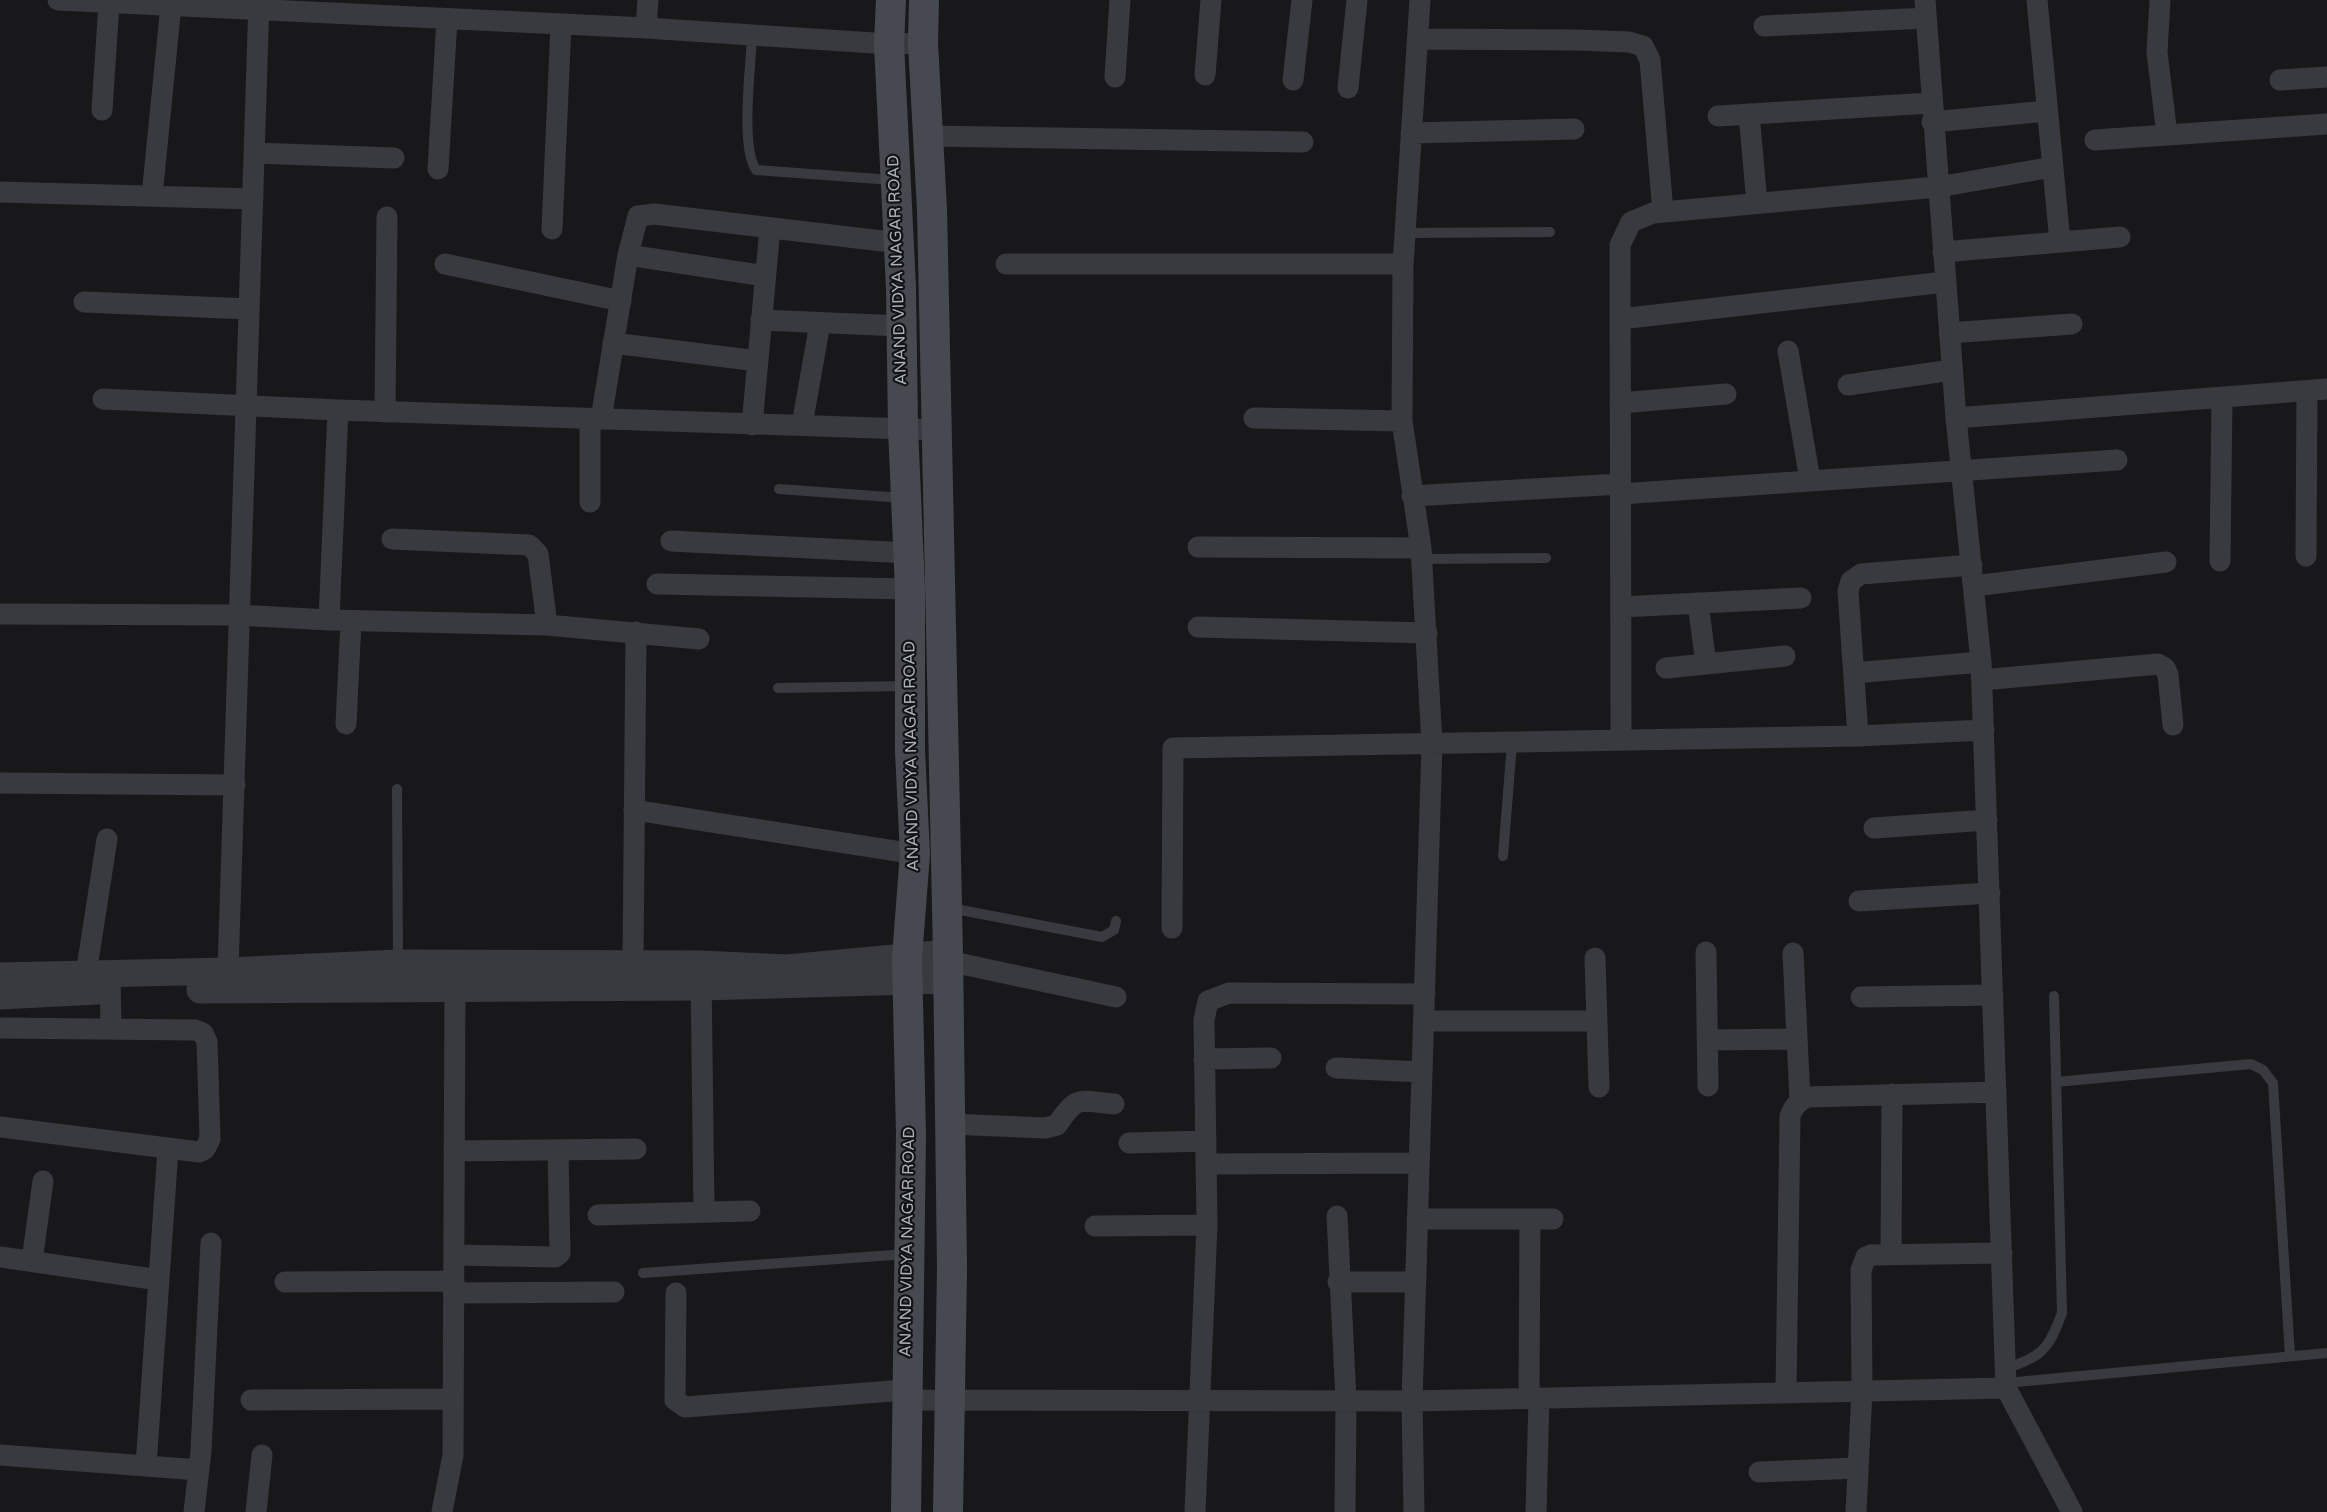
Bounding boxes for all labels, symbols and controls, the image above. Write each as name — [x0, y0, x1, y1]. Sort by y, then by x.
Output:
street label: ANAND VIDYA NAGAR ROAD — [884, 154, 912, 386]
street label: ANAND VIDYA NAGAR ROAD — [900, 641, 924, 871]
street label: ANAND VIDYA NAGAR ROAD — [896, 1127, 920, 1357]

